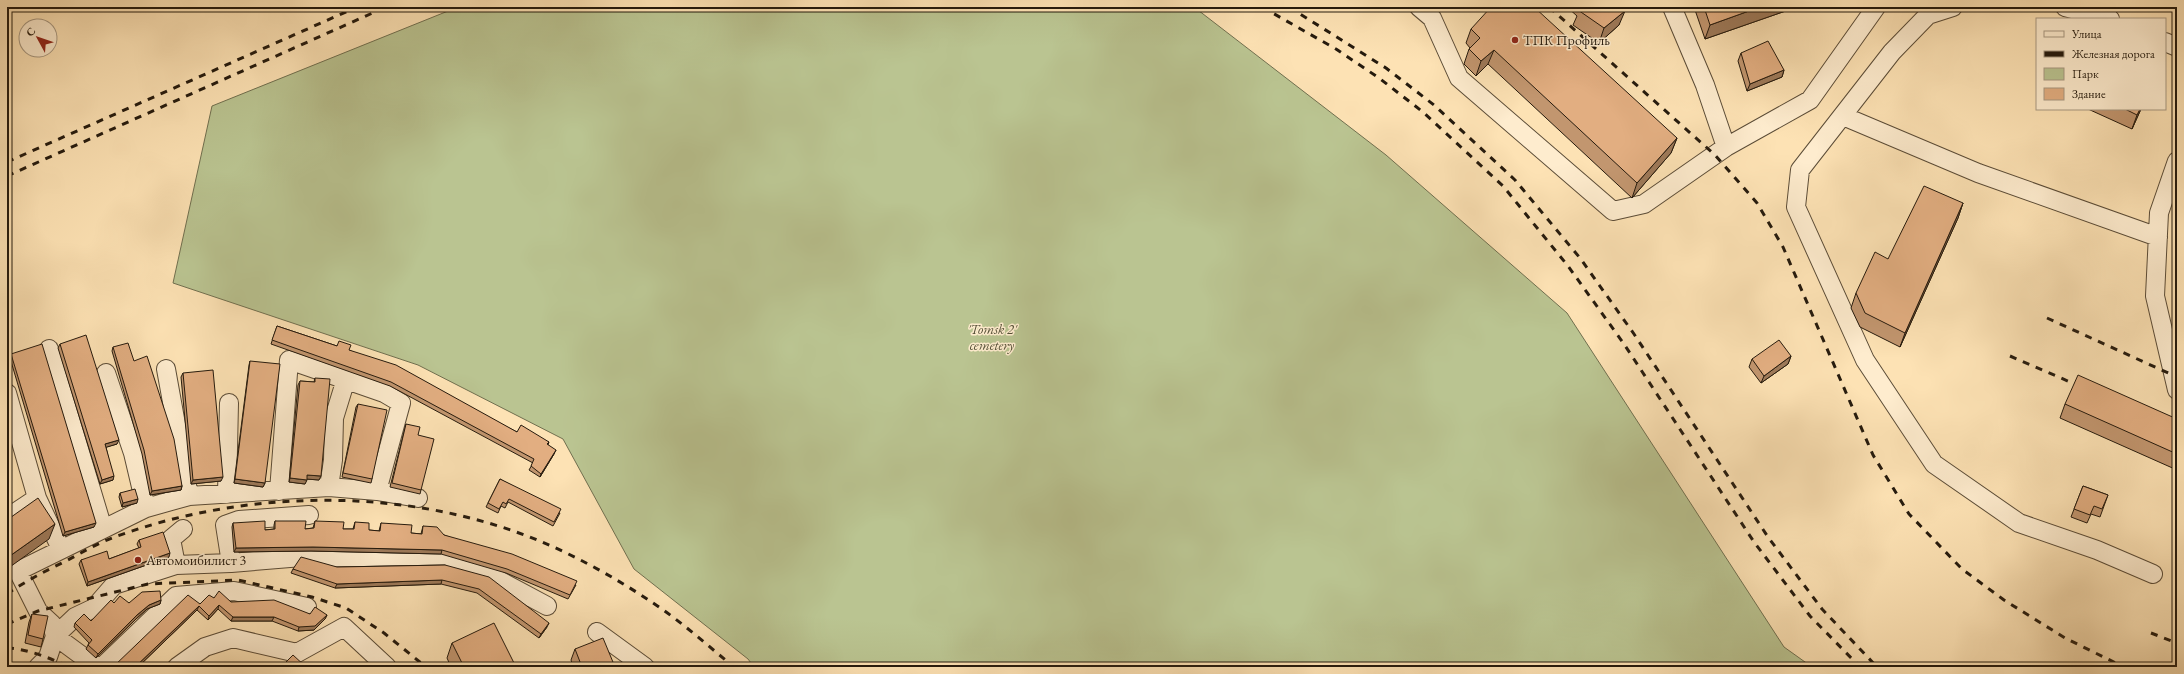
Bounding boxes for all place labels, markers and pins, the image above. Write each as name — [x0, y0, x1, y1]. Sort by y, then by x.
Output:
place label: ТПК Профиль — [1523, 31, 1610, 49]
marker: ТПК Профиль — [1510, 35, 1520, 45]
place label: Автомоибилист 3 — [145, 551, 247, 569]
marker: Автомоибилист 3 — [133, 555, 143, 565]

